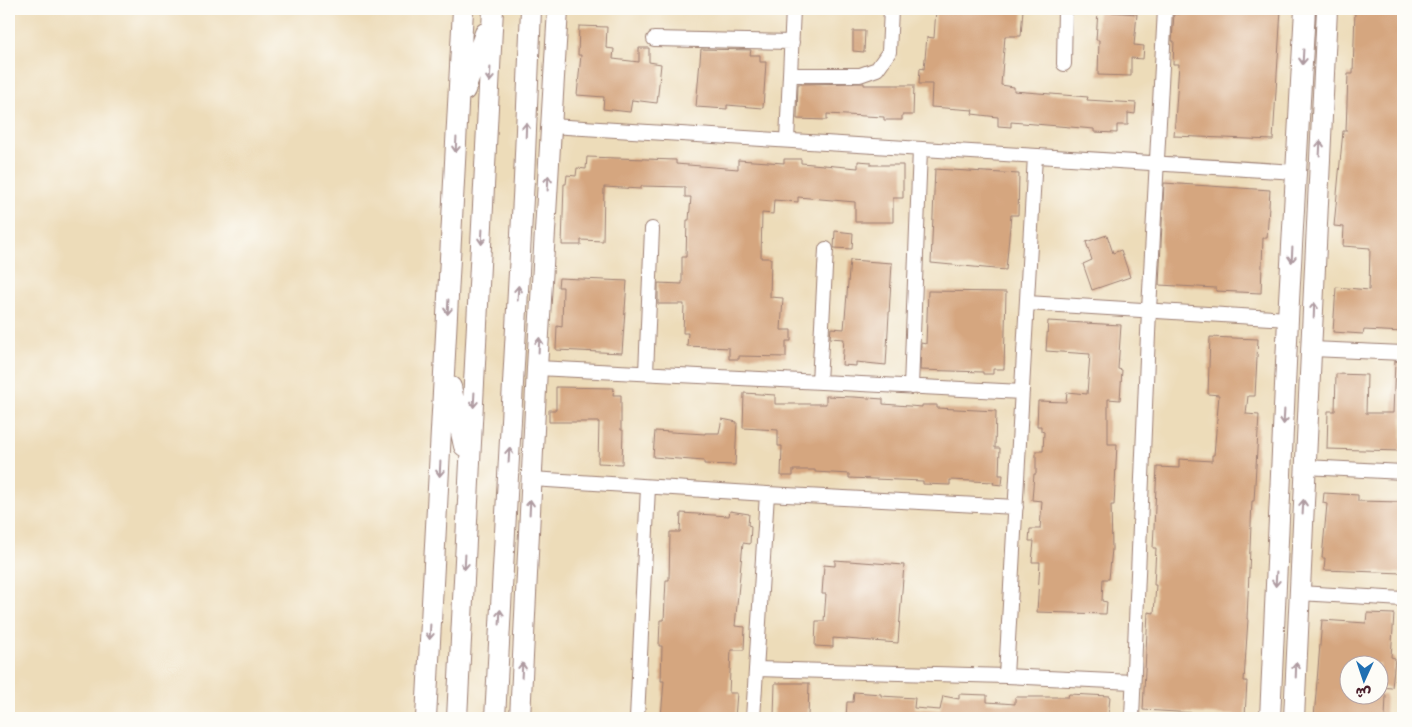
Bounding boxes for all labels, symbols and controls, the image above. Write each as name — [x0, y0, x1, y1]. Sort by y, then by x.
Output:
one-way arrow — [1298, 49, 1307, 65]
one-way arrow — [485, 67, 494, 83]
one-way arrow — [521, 123, 530, 139]
one-way arrow — [451, 136, 461, 153]
one-way arrow — [1315, 140, 1324, 156]
one-way arrow — [544, 175, 553, 191]
one-way arrow — [477, 229, 486, 245]
one-way arrow — [1287, 246, 1296, 262]
one-way arrow — [513, 285, 522, 301]
one-way arrow — [444, 299, 453, 315]
one-way arrow — [1309, 302, 1318, 318]
one-way arrow — [534, 337, 543, 353]
one-way arrow — [469, 391, 478, 407]
one-way arrow — [1279, 408, 1289, 425]
one-way arrow — [504, 447, 513, 463]
one-way arrow — [435, 461, 444, 477]
one-way arrow — [1298, 499, 1307, 515]
one-way arrow — [526, 500, 535, 516]
one-way arrow — [461, 554, 470, 570]
one-way arrow — [1272, 571, 1281, 587]
one-way arrow — [496, 609, 505, 625]
one-way arrow — [426, 623, 435, 639]
north arrow — [1340, 654, 1390, 704]
one-way arrow — [517, 662, 527, 678]
one-way arrow — [1291, 662, 1300, 678]
text: ش — [1355, 684, 1371, 701]

